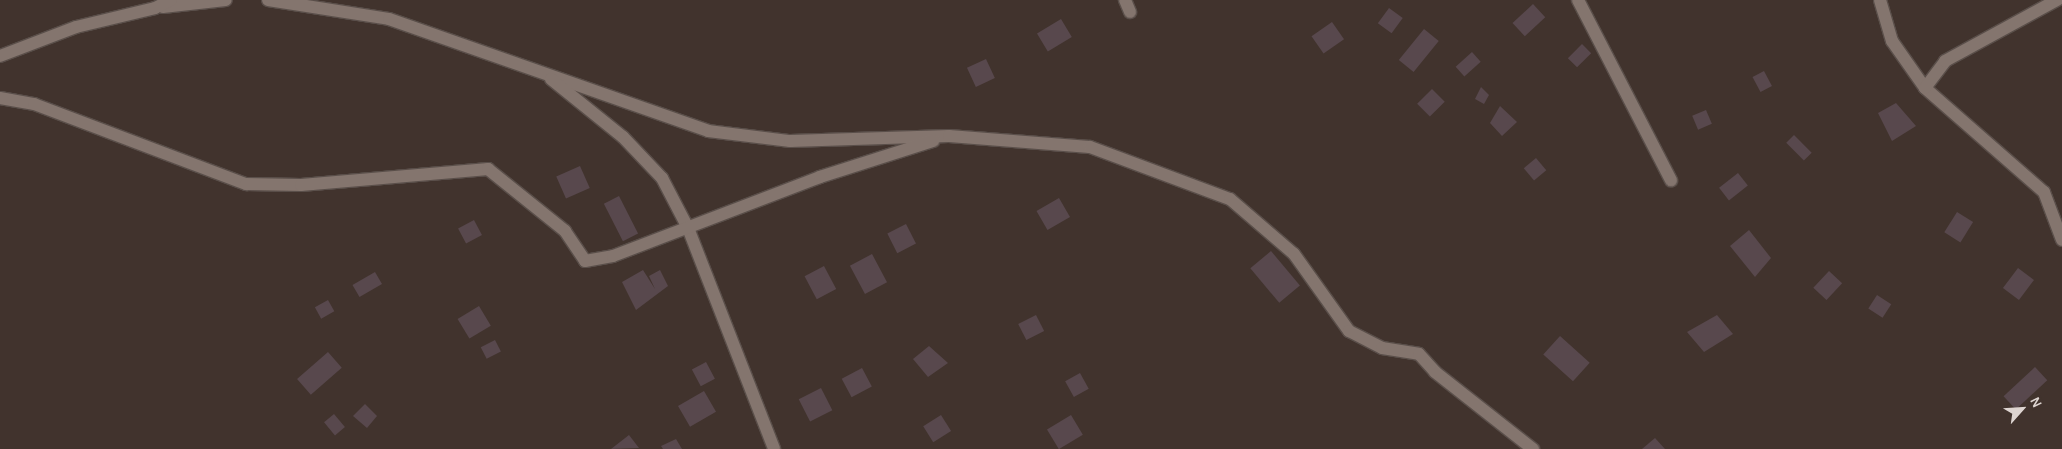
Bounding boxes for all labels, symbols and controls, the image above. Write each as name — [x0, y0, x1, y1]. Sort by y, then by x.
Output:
north arrow — [1997, 384, 2047, 434]
text: N — [2026, 394, 2046, 410]

